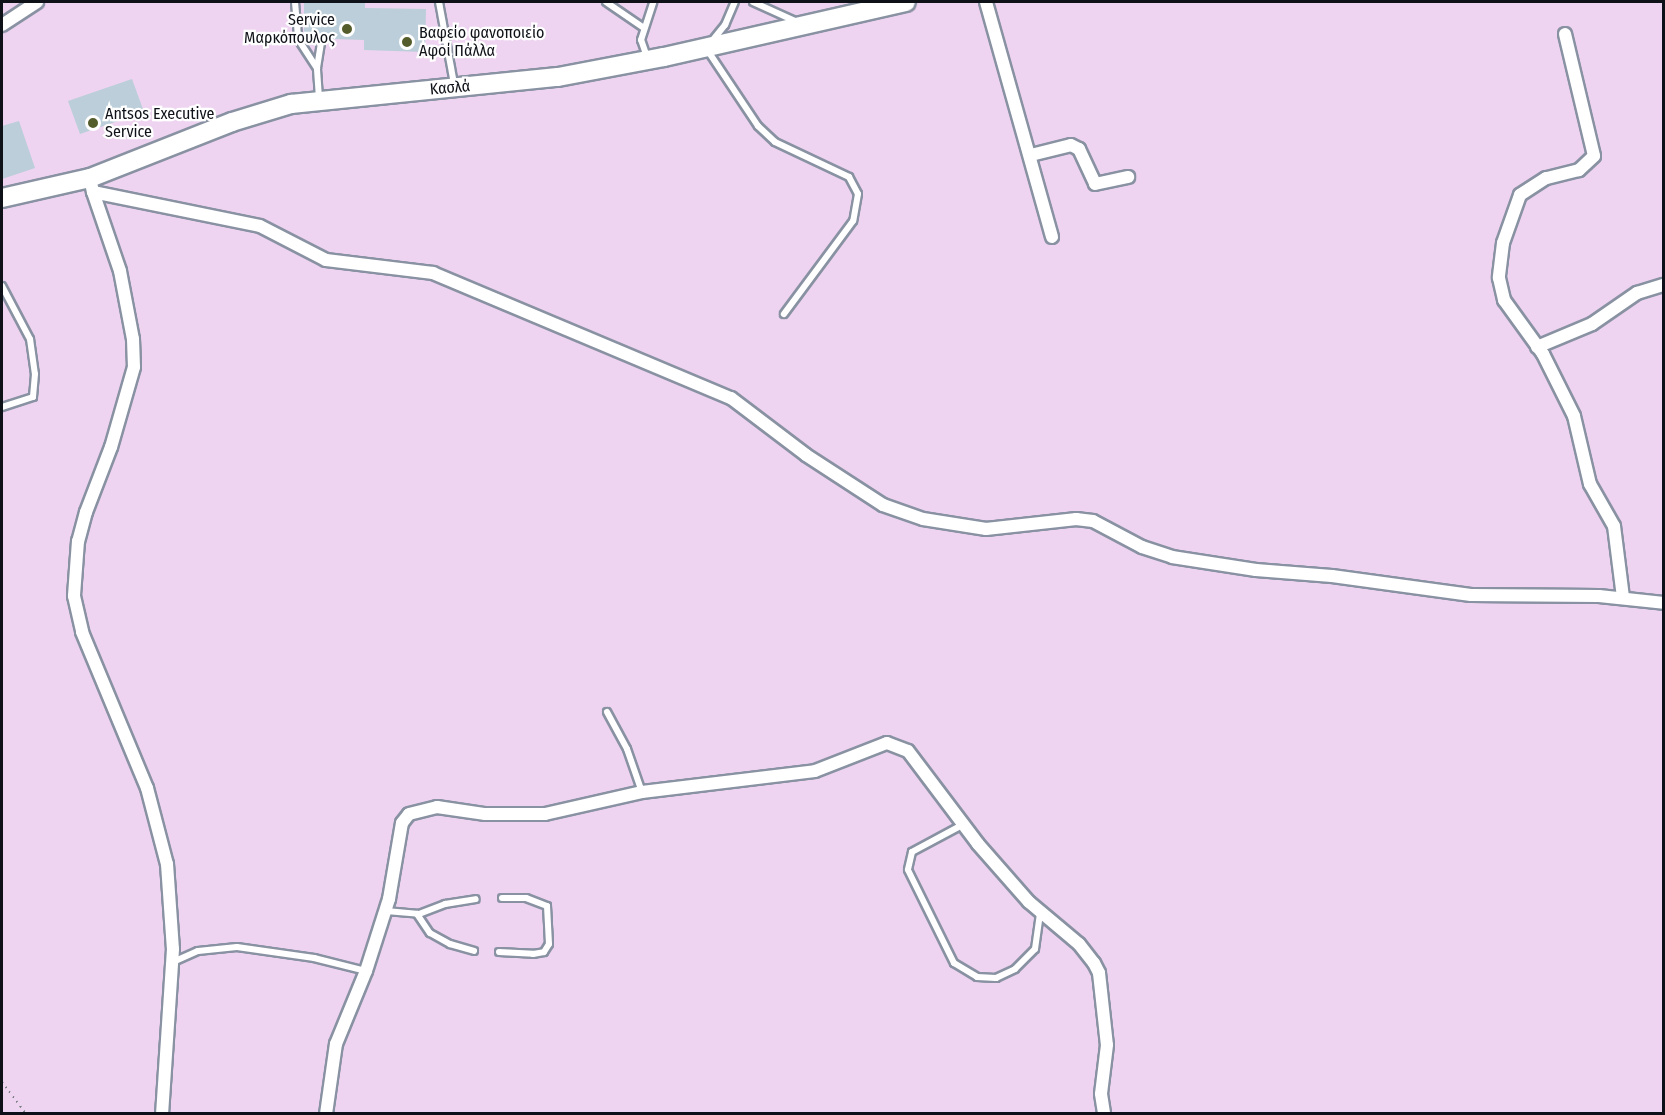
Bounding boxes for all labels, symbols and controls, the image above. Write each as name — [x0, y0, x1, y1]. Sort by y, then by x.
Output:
place label: Service Μαρκόπουλος — [244, 10, 335, 48]
marker: Service Μαρκόπουλος — [340, 22, 354, 36]
place label: Βαφείο φανοποιείο Αφοί Πάλλα — [419, 23, 544, 61]
marker: Βαφείο φανοποιείο Αφοί Πάλλα — [400, 35, 414, 49]
street label: Κασλά — [429, 77, 471, 99]
place label: Antsos Executive Service — [105, 104, 215, 142]
marker: Antsos Executive Service — [86, 116, 100, 130]

